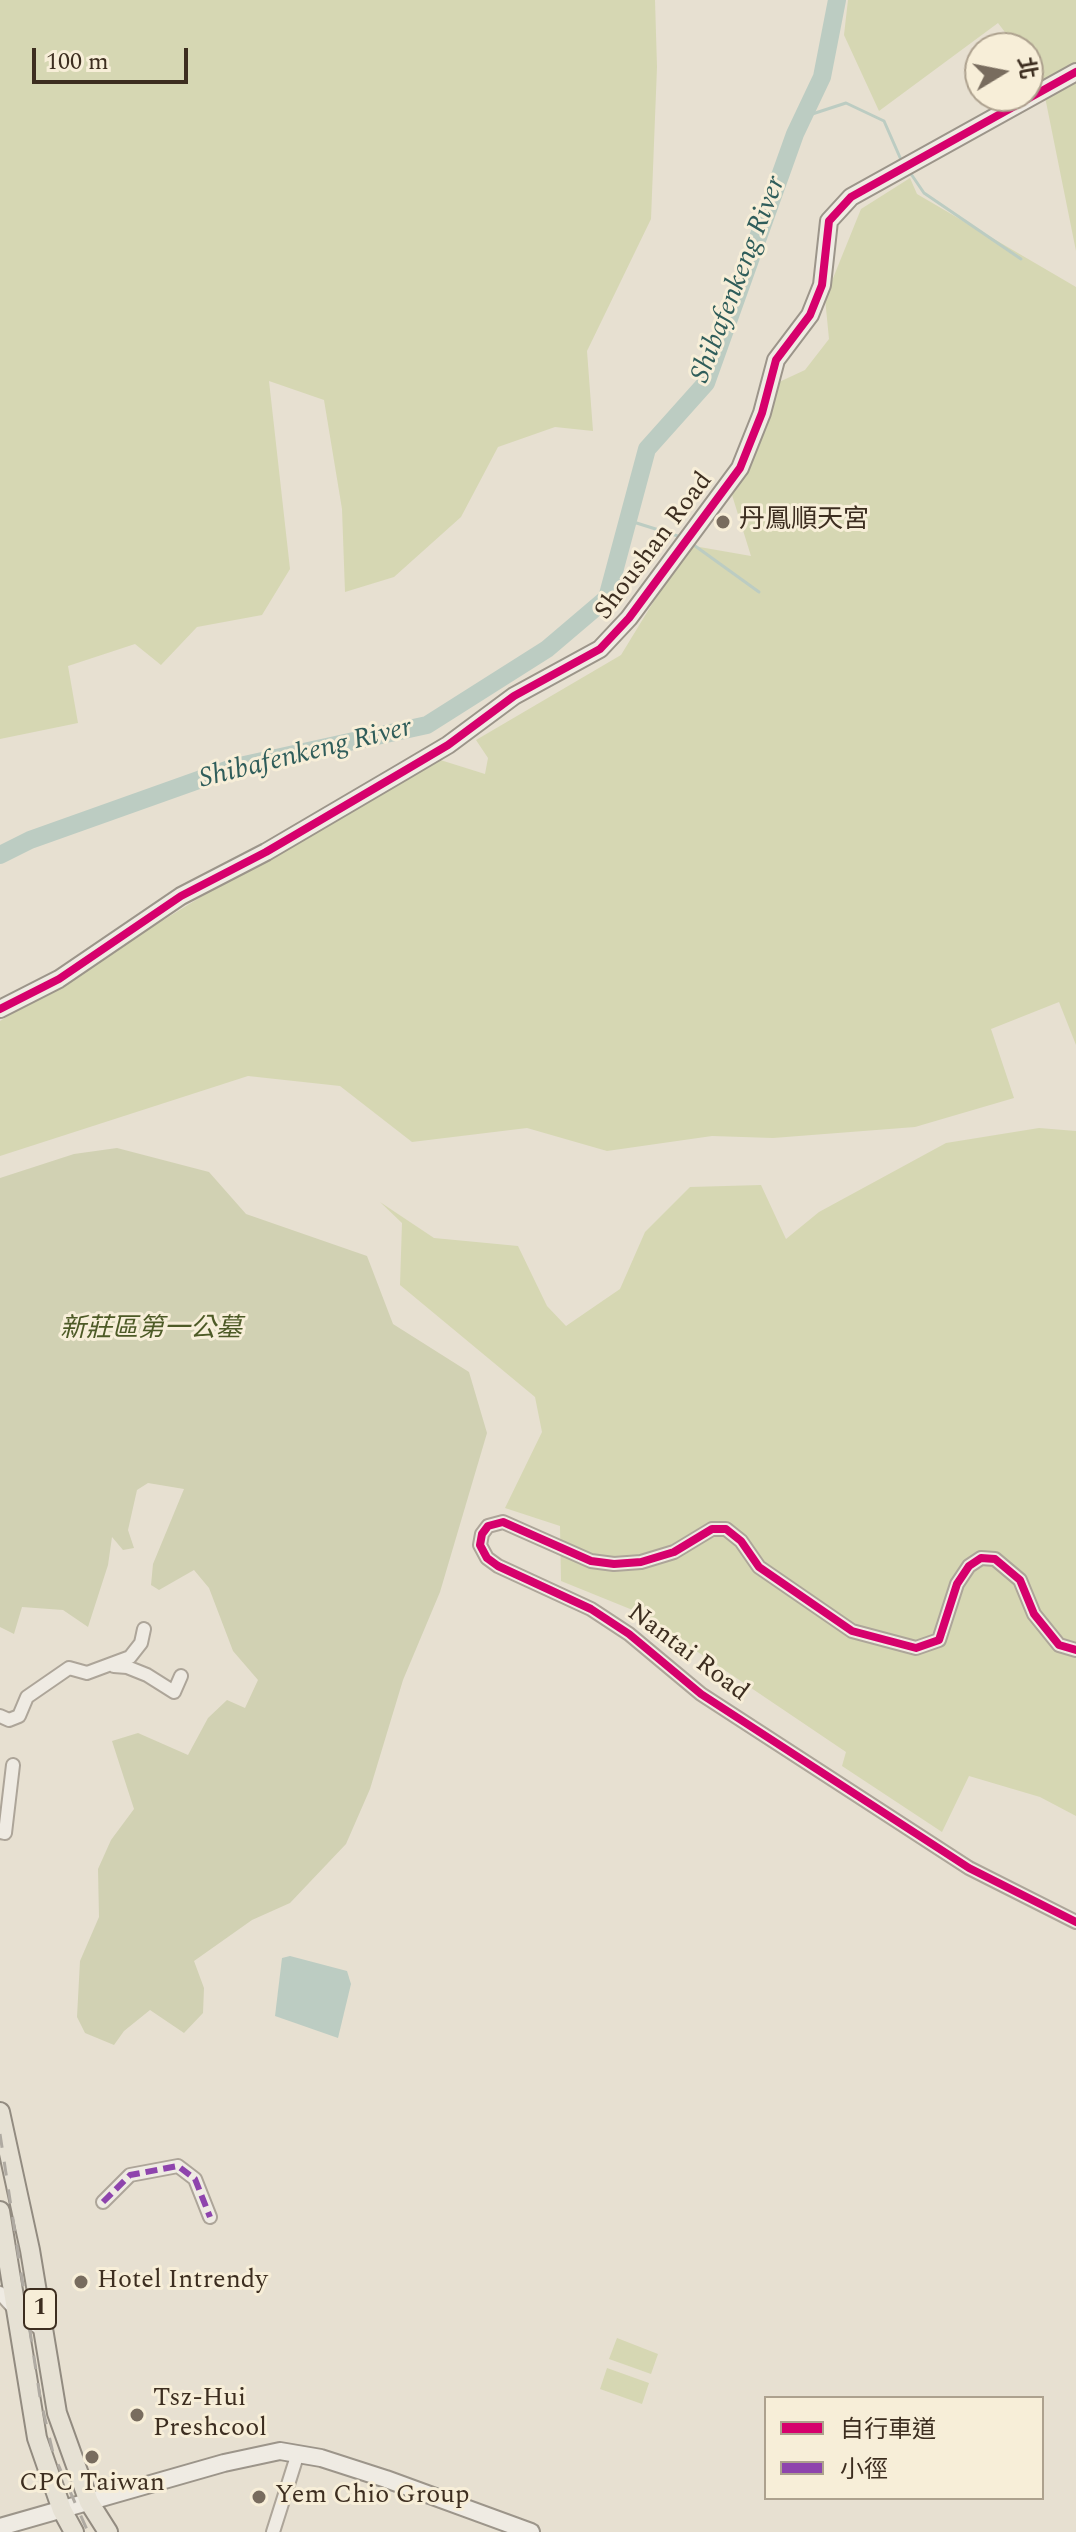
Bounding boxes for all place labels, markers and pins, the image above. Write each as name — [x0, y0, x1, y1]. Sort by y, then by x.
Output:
place label: 丹鳳順天宮 — [739, 506, 869, 538]
marker: 丹鳳順天宮 — [714, 513, 732, 531]
place label: Hotel Intrendy — [97, 2266, 268, 2298]
marker: Hotel Intrendy — [72, 2273, 90, 2291]
place label: Tsz-Hui Preshcool — [153, 2384, 267, 2446]
marker: Tsz-Hui Preshcool — [128, 2406, 146, 2424]
marker: CPC Taiwan — [83, 2448, 101, 2466]
place label: CPC Taiwan — [19, 2469, 165, 2501]
place label: Yem Chio Group — [275, 2481, 470, 2513]
marker: Yem Chio Group — [250, 2488, 268, 2506]

